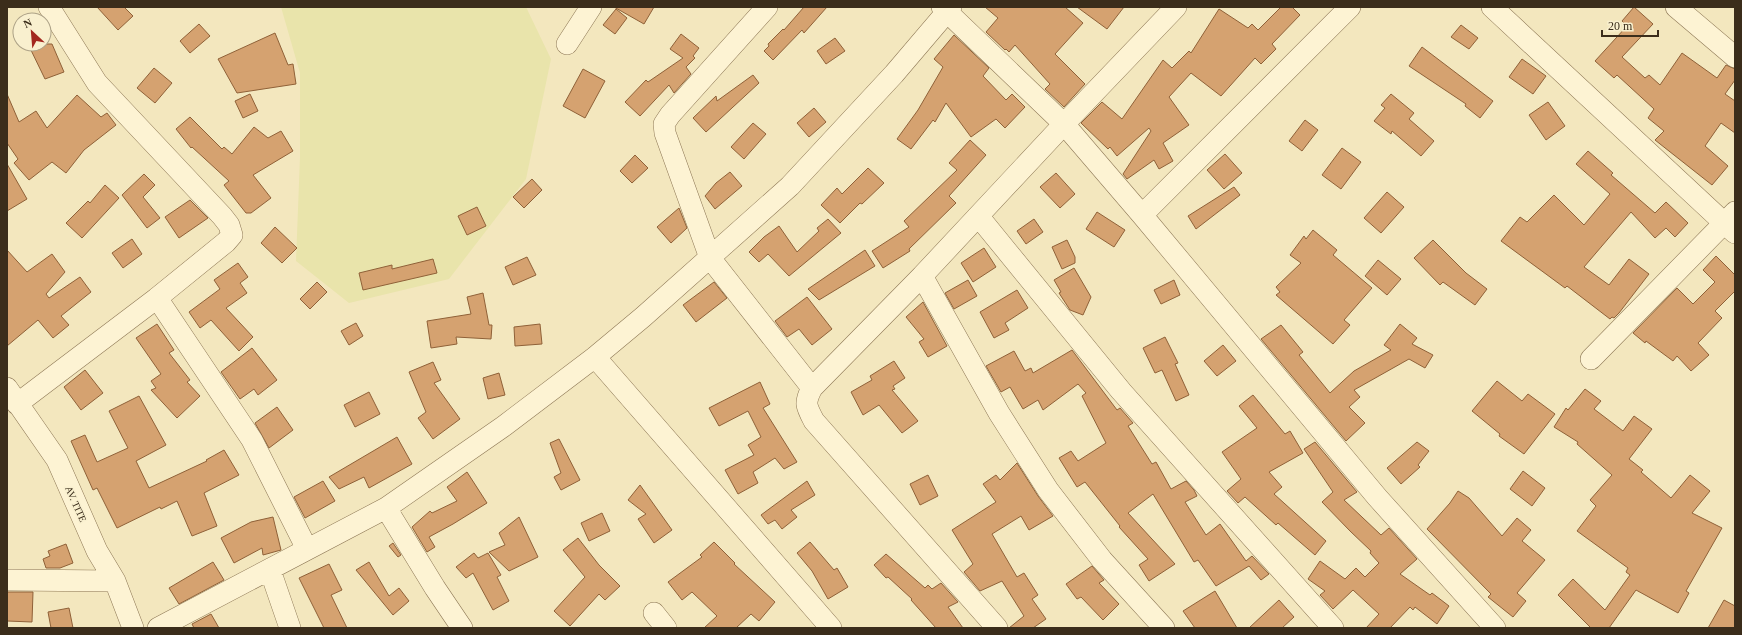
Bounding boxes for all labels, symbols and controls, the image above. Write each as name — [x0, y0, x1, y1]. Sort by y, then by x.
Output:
north arrow — [12, 12, 52, 52]
scale bar — [1602, 12, 1658, 38]
text: N — [21, 16, 34, 30]
text: 20 m — [1608, 19, 1633, 33]
street label: AV. TITE — [63, 484, 89, 524]

